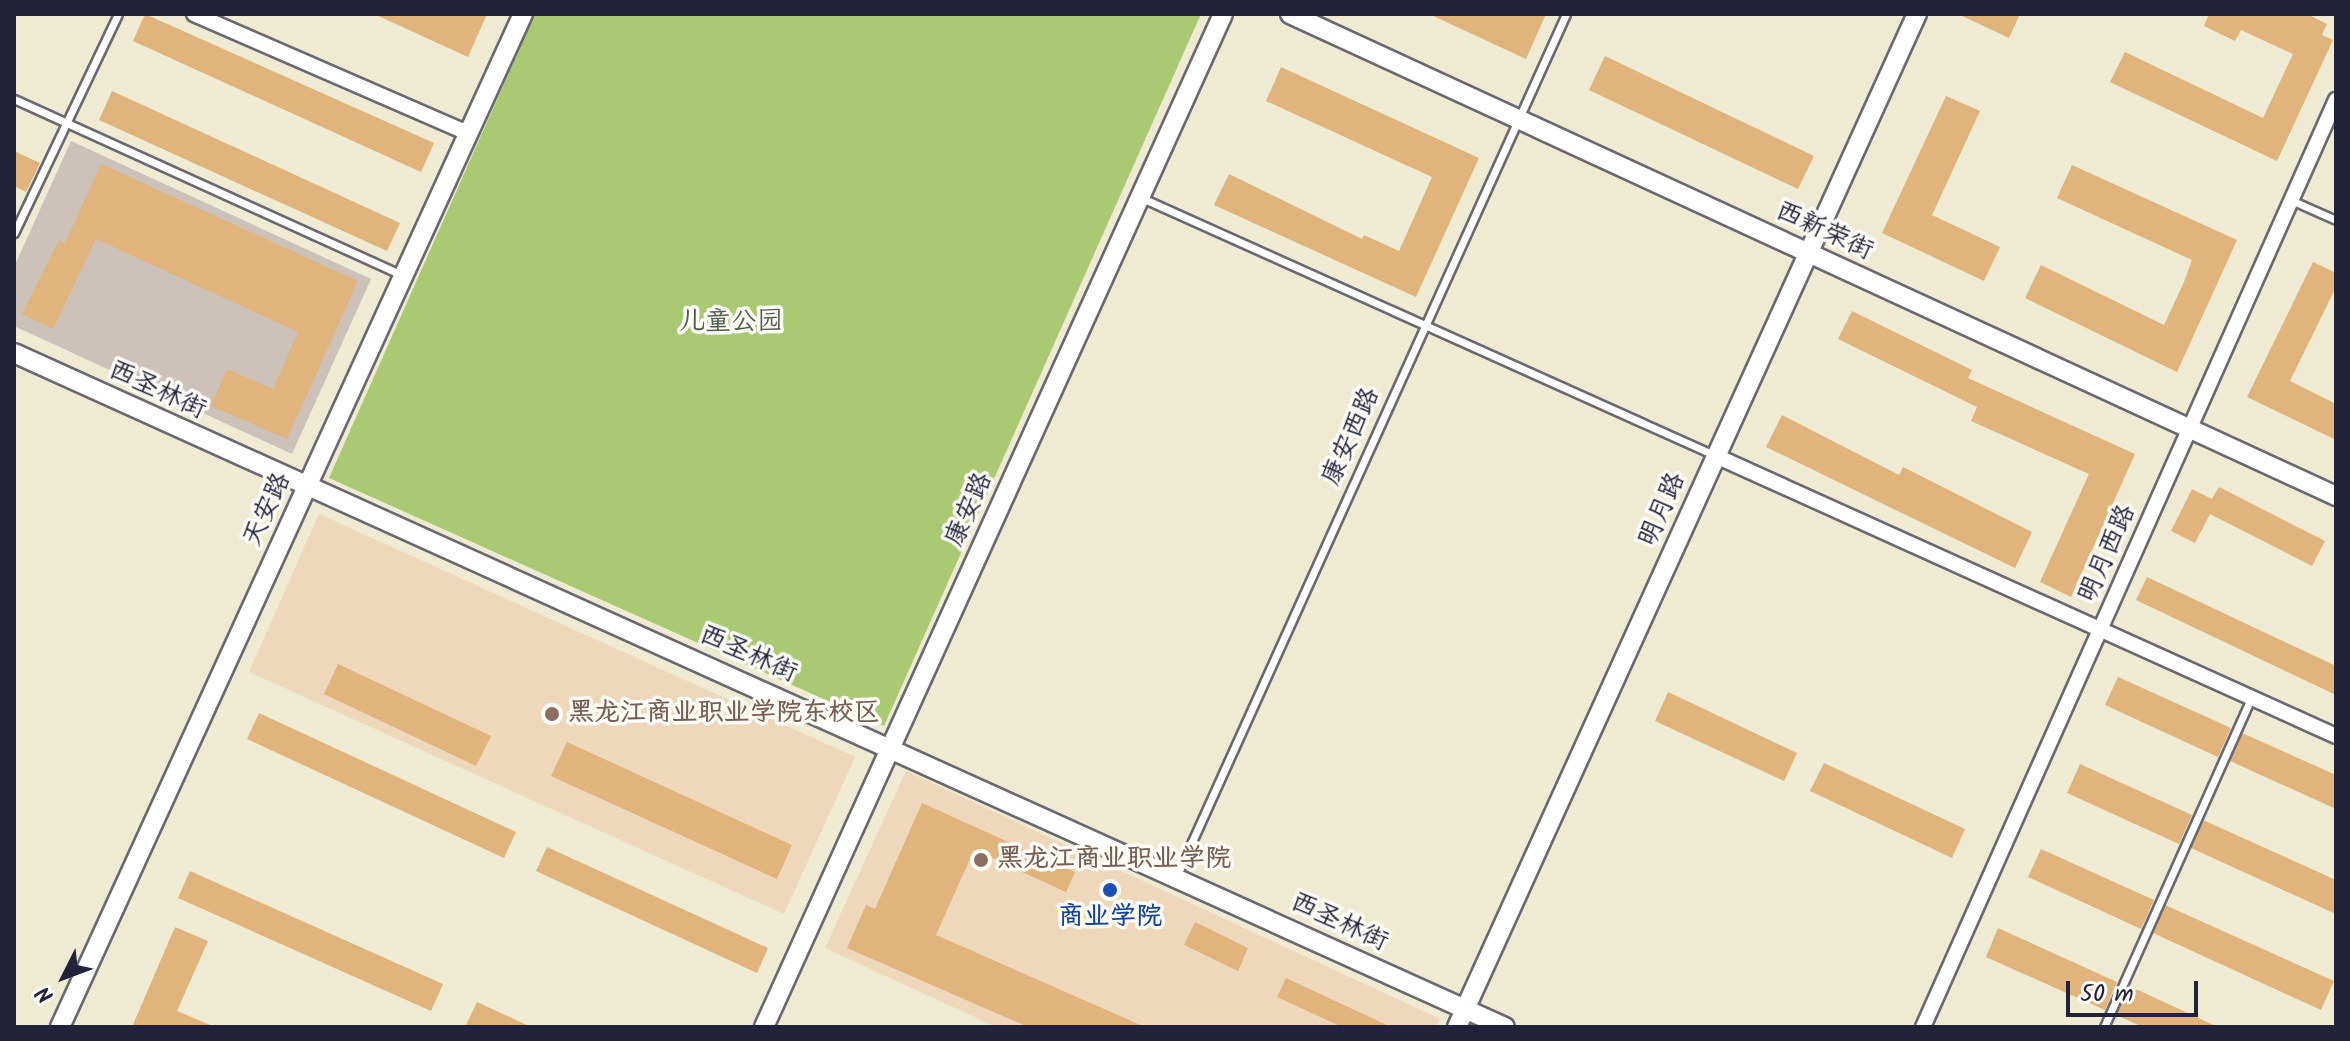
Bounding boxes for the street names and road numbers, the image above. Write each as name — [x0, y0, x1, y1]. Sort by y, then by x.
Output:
street label: 西新荣街 — [1770, 196, 1878, 268]
street label: 西圣林街 — [103, 355, 211, 427]
street label: 康安西路 — [1317, 383, 1387, 491]
street label: 天安路 — [237, 468, 299, 552]
street label: 康安路 — [940, 468, 1000, 552]
street label: 明月路 — [1633, 468, 1693, 552]
street label: 明月西路 — [2073, 500, 2143, 608]
street label: 西圣林街 — [694, 620, 802, 690]
street label: 西圣林街 — [1285, 887, 1393, 959]

